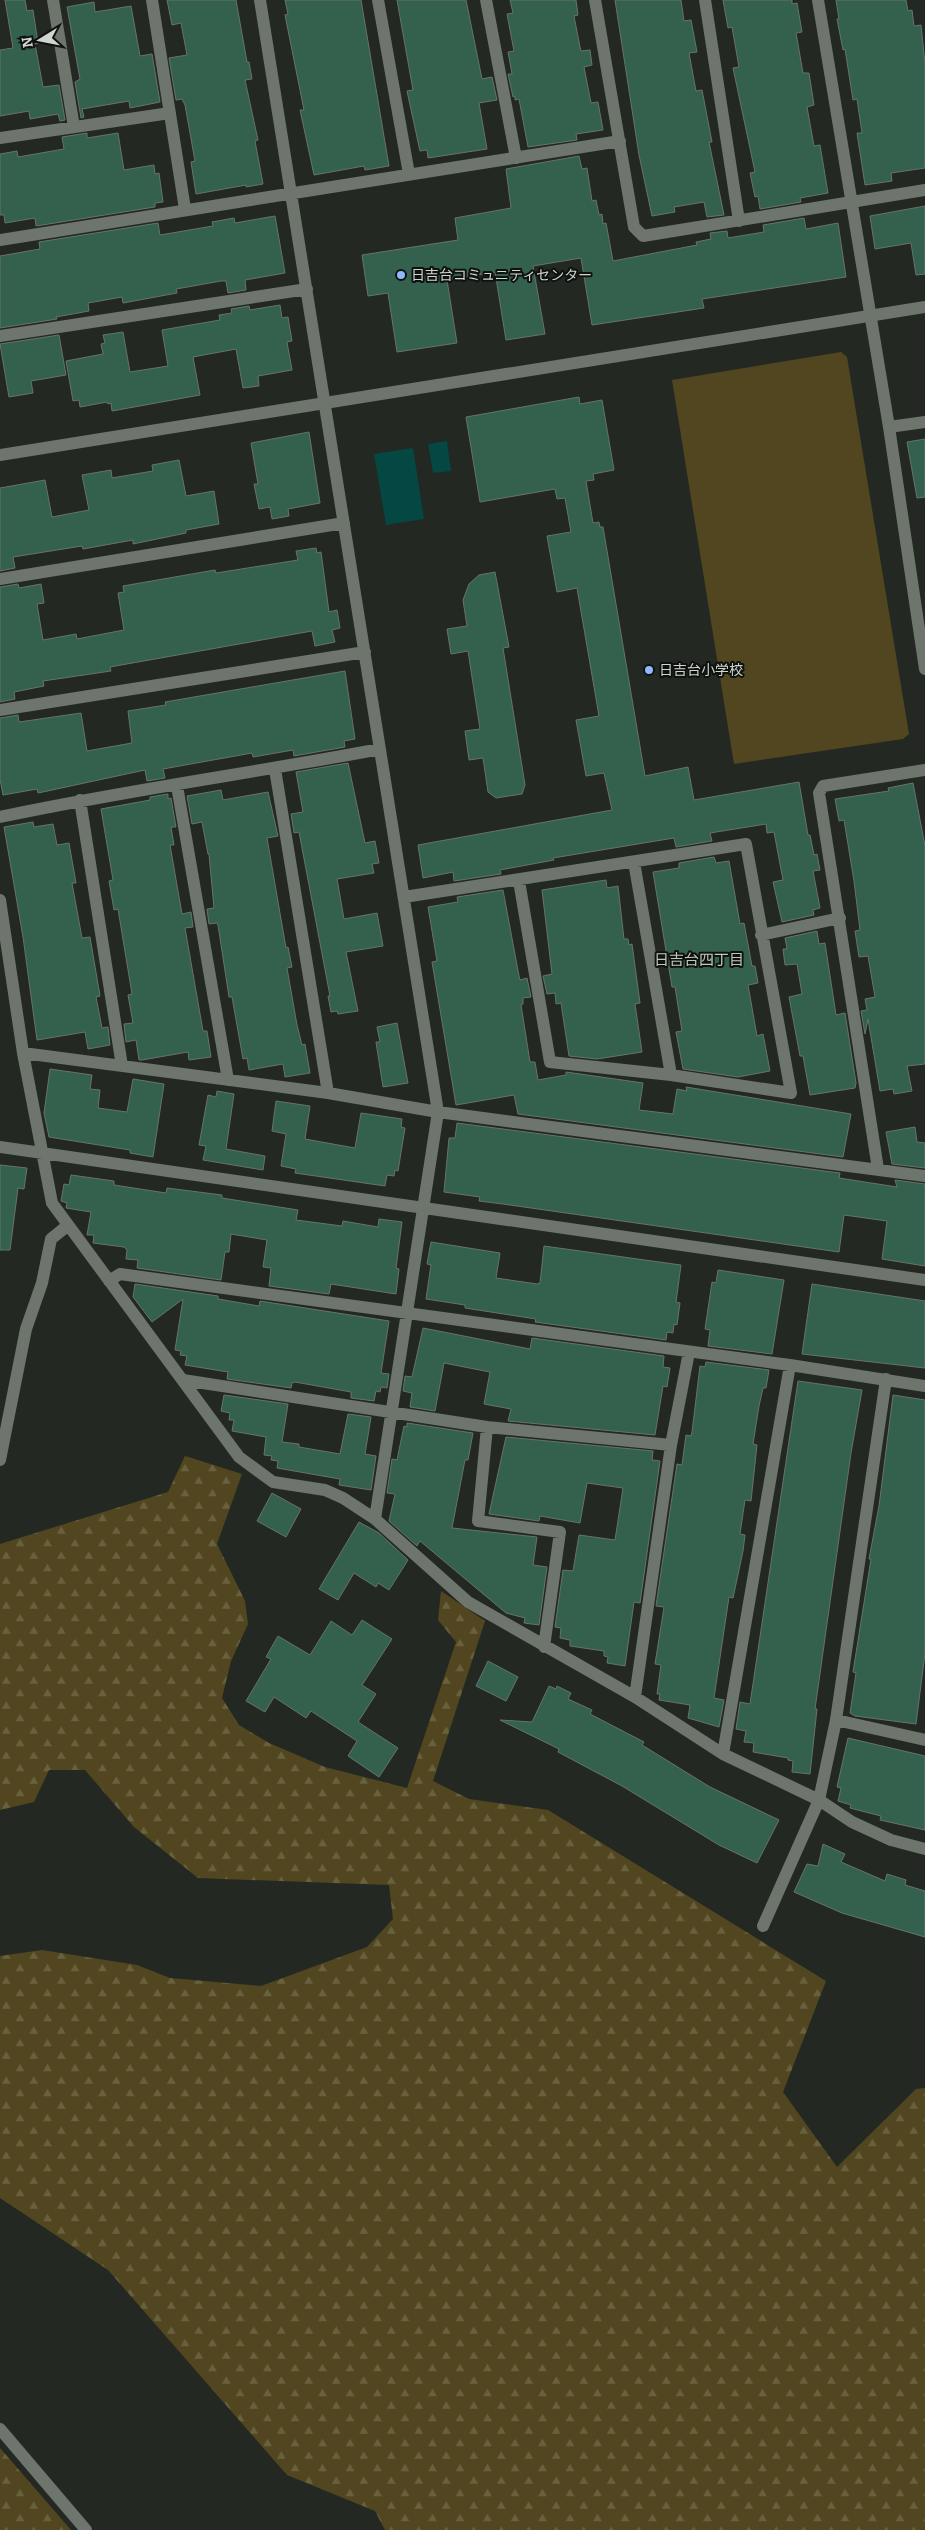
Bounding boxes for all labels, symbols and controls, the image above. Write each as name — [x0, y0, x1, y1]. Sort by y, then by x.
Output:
north arrow — [15, 15, 65, 65]
text: N — [18, 35, 37, 49]
place label: 日吉台コミュニティセンター — [411, 267, 592, 284]
marker: 日吉台コミュニティセンター — [395, 269, 407, 281]
place label: 日吉台小学校 — [659, 662, 743, 679]
marker: 日吉台小学校 — [643, 664, 655, 676]
district label: 日吉台四丁目 — [654, 951, 744, 969]

